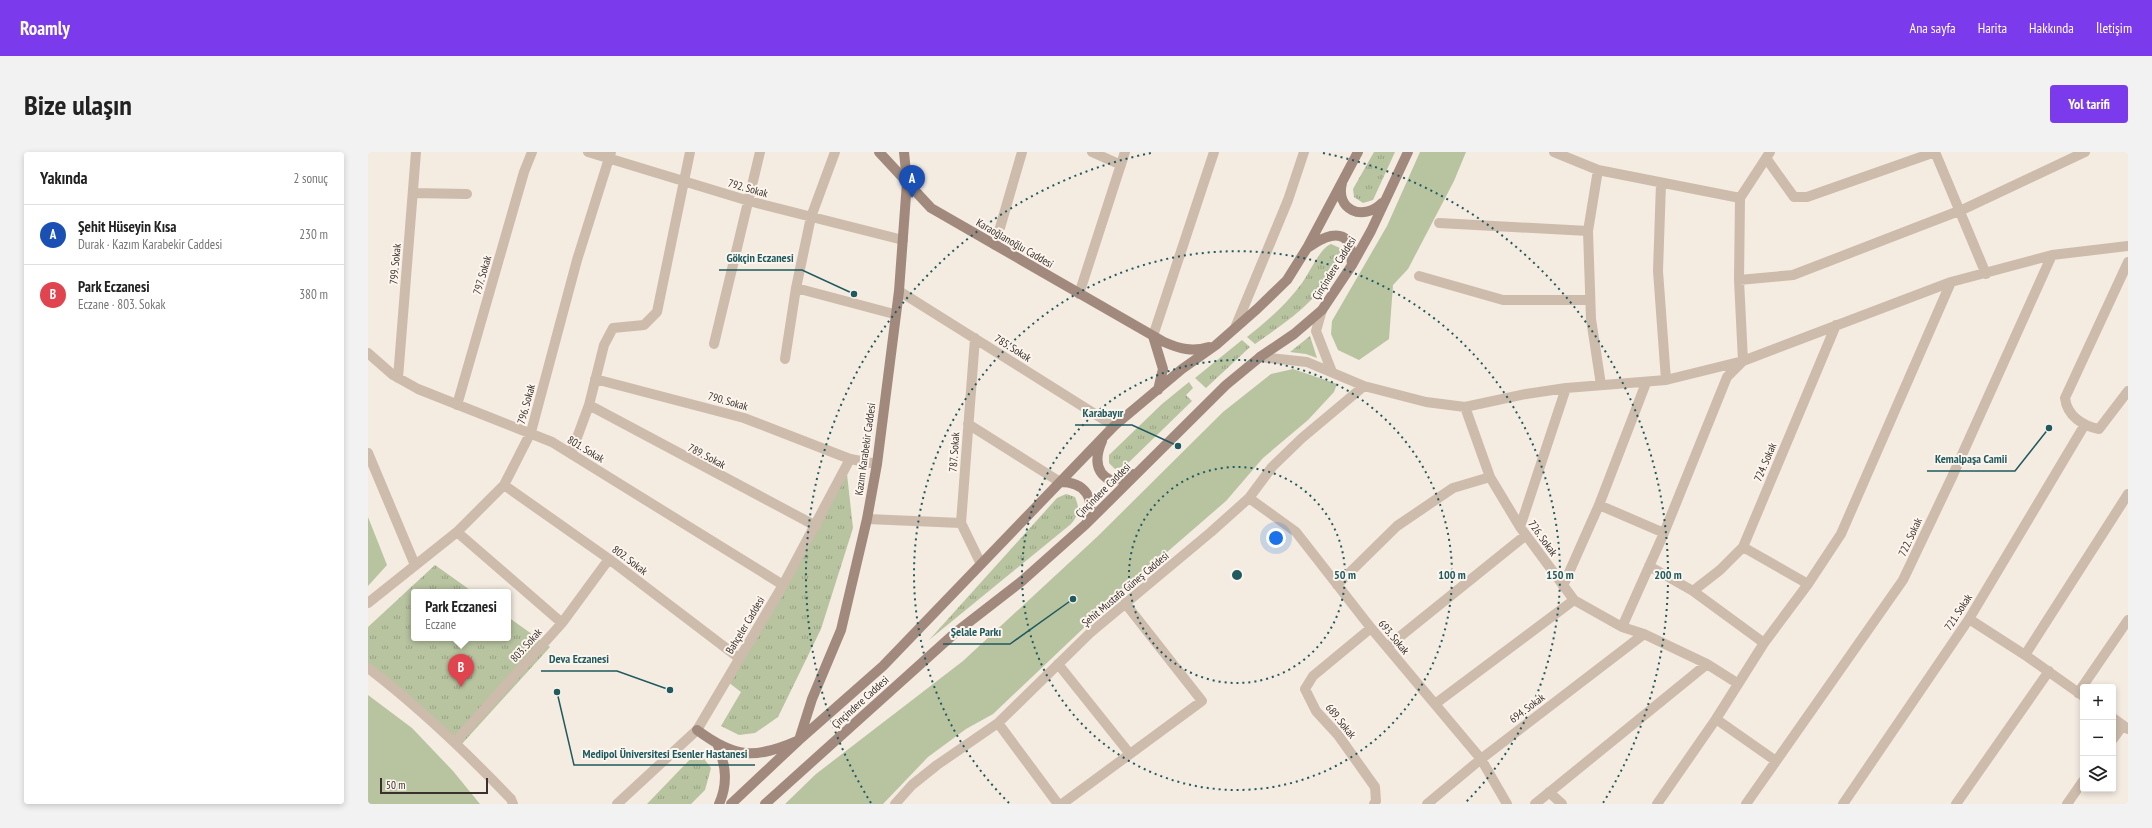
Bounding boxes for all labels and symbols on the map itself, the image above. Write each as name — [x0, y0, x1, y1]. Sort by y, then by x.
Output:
pin: A — [899, 165, 925, 198]
street label: 792. Sokak — [726, 176, 770, 201]
street label: Karaoğlanoğlu Caddesi — [974, 215, 1056, 271]
street label: Çinçindere Caddesi — [1309, 234, 1359, 302]
street label: 799. Sokak — [386, 242, 404, 285]
callout: Gökçin Eczanesi — [719, 246, 802, 270]
text: Gökçin Eczanesi — [726, 250, 794, 265]
street label: 797. Sokak — [470, 253, 494, 296]
street label: 785. Sokak — [992, 331, 1035, 365]
street label: 796. Sokak — [514, 382, 538, 426]
street label: 790. Sokak — [706, 389, 750, 414]
callout: Karabayır — [1075, 401, 1132, 425]
street label: Kazım Karabekir Caddesi — [852, 402, 878, 496]
text: Karabayır — [1083, 405, 1124, 420]
street label: 787. Sokak — [946, 431, 962, 472]
street label: 801. Sokak — [565, 432, 608, 466]
street label: 789. Sokak — [686, 440, 729, 472]
street label: 724. Sokak — [1751, 440, 1780, 484]
callout: Kemalpaşa Camii — [1927, 447, 2015, 471]
text: Kemalpaşa Camii — [1935, 451, 2007, 466]
street label: Çinçindere Caddesi — [1073, 460, 1133, 520]
street label: 722. Sokak — [1895, 515, 1925, 558]
street label: 726. Sokak — [1525, 517, 1561, 559]
your location — [1266, 528, 1286, 548]
street label: 802. Sokak — [609, 542, 651, 578]
street label: Şehit Mustafa Güneş Caddesi — [1079, 548, 1171, 630]
text: 50 m — [1334, 567, 1356, 582]
text: 100 m — [1438, 567, 1466, 582]
text: 150 m — [1546, 567, 1574, 582]
text: 200 m — [1654, 567, 1682, 582]
centre of rings — [1230, 568, 1244, 582]
street label: 721. Sokak — [1941, 590, 1975, 633]
street label: Bahçeler Caddesi — [722, 594, 768, 656]
street label: 693. Sokak — [1376, 617, 1413, 658]
callout: Şelale Parkı — [943, 620, 1010, 644]
text: Şelale Parkı — [951, 624, 1001, 639]
street label: 803. Sokak — [507, 625, 545, 665]
callout: Deva Eczanesi — [541, 647, 617, 671]
text: Deva Eczanesi — [549, 651, 609, 666]
pin: B — [448, 654, 474, 687]
street label: Çinçindere Caddesi — [829, 673, 891, 731]
street label: 694. Sokak — [1506, 690, 1548, 726]
street label: 689. Sokak — [1323, 701, 1360, 742]
callout: Medipol Üniversitesi Esenler Hastanesi — [574, 741, 755, 765]
text: Medipol Üniversitesi Esenler Hastanesi — [582, 746, 748, 761]
scale bar — [380, 776, 488, 795]

